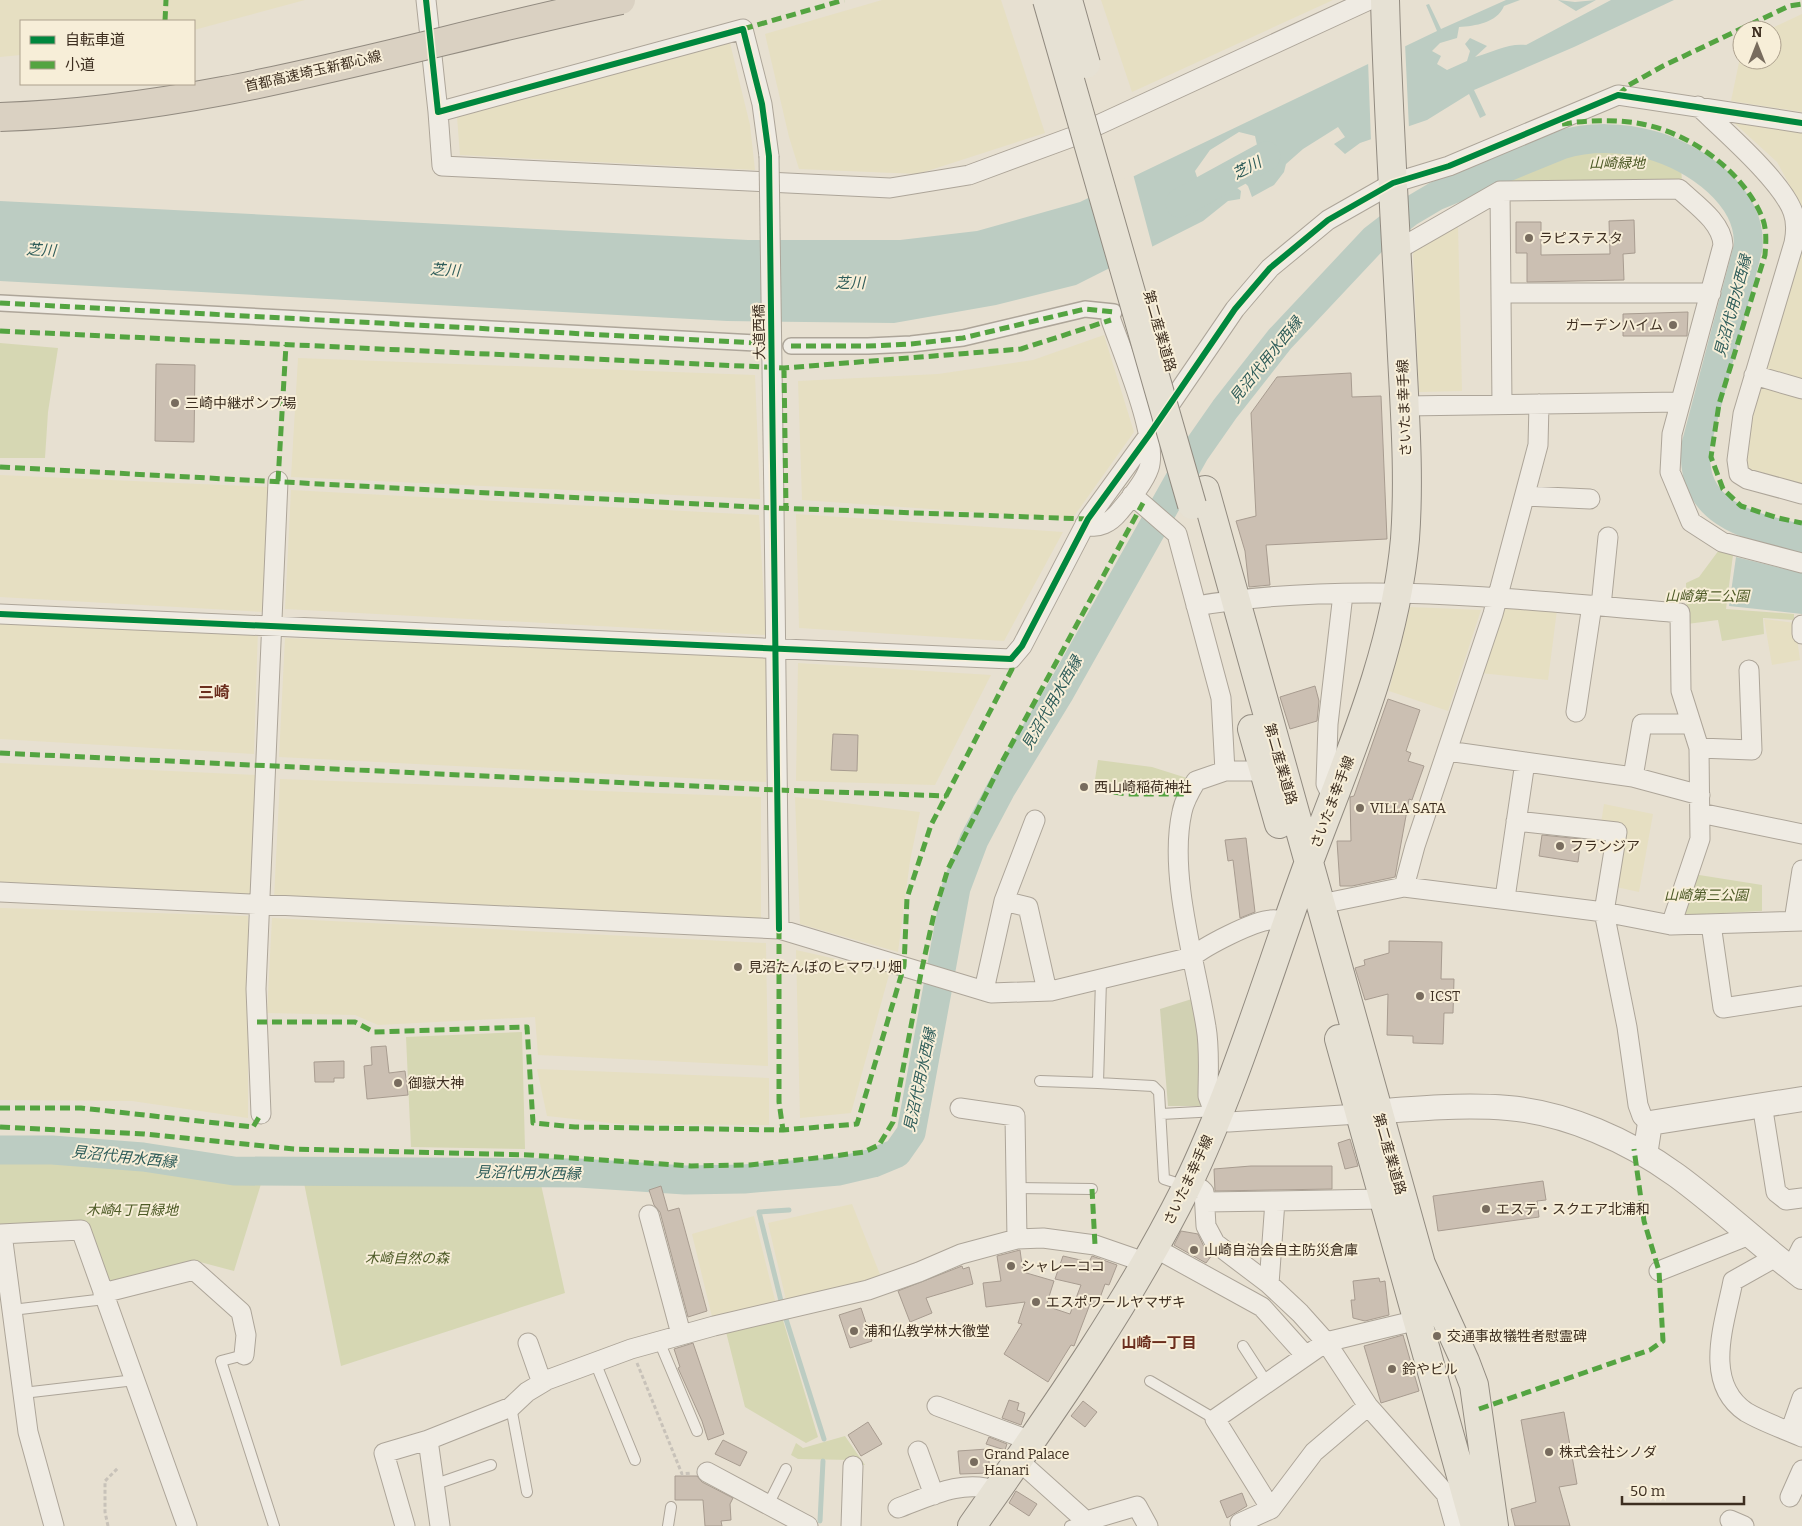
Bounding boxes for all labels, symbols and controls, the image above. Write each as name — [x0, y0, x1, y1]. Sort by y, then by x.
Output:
legend — [20, 20, 195, 85]
north arrow — [1732, 20, 1782, 70]
text: N — [1752, 24, 1763, 41]
text: 自転車道 — [65, 31, 125, 49]
street label: 首都高速埼玉新都心線 — [243, 47, 383, 96]
text: 小道 — [65, 56, 95, 74]
water label: 芝川 — [1230, 152, 1266, 183]
park label: 山崎緑地 — [1589, 155, 1647, 172]
place label: ラピステスタ — [1539, 230, 1623, 247]
marker: ラピステスタ — [1523, 232, 1535, 244]
water label: 芝川 — [26, 240, 58, 260]
water label: 見沼代用水西縁 — [1711, 251, 1756, 359]
water label: 芝川 — [430, 260, 462, 280]
water label: 芝川 — [835, 274, 867, 292]
street label: 第二産業道路 — [1140, 288, 1179, 374]
street label: 大道西橋 — [751, 304, 768, 360]
water label: 見沼代用水西縁 — [1226, 312, 1307, 406]
place label: ガーデンハイム — [1566, 317, 1663, 334]
marker: ガーデンハイム — [1667, 319, 1679, 331]
street label: さいたま幸手線 — [1394, 359, 1415, 457]
place label: 三崎中継ポンプ場 — [185, 395, 297, 412]
marker: 三崎中継ポンプ場 — [169, 397, 181, 409]
park label: 山崎第二公園 — [1665, 588, 1751, 605]
water label: 見沼代用水西縁 — [1018, 651, 1087, 753]
district label: 三崎 — [198, 683, 230, 702]
street label: 第二産業道路 — [1261, 721, 1300, 807]
street label: さいたま幸手線 — [1307, 754, 1358, 851]
place label: 西山崎稲荷神社 — [1094, 779, 1192, 796]
marker: 西山崎稲荷神社 — [1078, 781, 1090, 793]
place label: VILLA SATA — [1370, 800, 1446, 817]
marker: VILLA SATA — [1354, 802, 1366, 814]
place label: フランジア — [1570, 838, 1640, 855]
marker: フランジア — [1554, 840, 1566, 852]
park label: 山崎第三公園 — [1664, 887, 1750, 904]
place label: 見沼たんぼのヒマワリ畑 — [748, 959, 902, 976]
marker: 見沼たんぼのヒマワリ畑 — [732, 961, 744, 973]
place label: ICST — [1430, 988, 1460, 1005]
marker: ICST — [1414, 990, 1426, 1002]
water label: 見沼代用水西縁 — [900, 1025, 940, 1133]
place label: 御嶽大神 — [408, 1075, 464, 1092]
marker: 御嶽大神 — [392, 1077, 404, 1089]
street label: 第二産業道路 — [1370, 1111, 1409, 1197]
street label: さいたま幸手線 — [1160, 1132, 1217, 1228]
water label: 見沼代用水西縁 — [71, 1143, 179, 1172]
water label: 見沼代用水西縁 — [475, 1163, 583, 1183]
place label: エステ・スクエア北浦和 — [1496, 1201, 1650, 1218]
park label: 木崎4丁目緑地 — [86, 1202, 180, 1219]
marker: エステ・スクエア北浦和 — [1480, 1203, 1492, 1215]
place label: 山崎自治会自主防災倉庫 — [1204, 1242, 1358, 1259]
marker: 山崎自治会自主防災倉庫 — [1188, 1244, 1200, 1256]
park label: 木崎自然の森 — [365, 1250, 451, 1267]
place label: シャレーココ — [1021, 1258, 1105, 1275]
marker: シャレーココ — [1005, 1260, 1017, 1272]
place label: エスポワールヤマザキ — [1046, 1294, 1186, 1311]
marker: エスポワールヤマザキ — [1030, 1296, 1042, 1308]
place label: 浦和仏教学林大徹堂 — [864, 1323, 990, 1340]
marker: 浦和仏教学林大徹堂 — [848, 1325, 860, 1337]
place label: 交通事故犠牲者慰霊碑 — [1447, 1328, 1587, 1345]
marker: 交通事故犠牲者慰霊碑 — [1431, 1330, 1443, 1342]
district label: 山崎一丁目 — [1121, 1334, 1197, 1352]
place label: 鈴やビル — [1402, 1361, 1458, 1378]
marker: 鈴やビル — [1386, 1363, 1398, 1375]
place label: 株式会社シノダ — [1559, 1444, 1657, 1461]
place label: Grand Palace Hanari — [984, 1446, 1069, 1479]
marker: 株式会社シノダ — [1543, 1446, 1555, 1458]
marker: Grand Palace Hanari — [968, 1456, 980, 1468]
scale bar — [1622, 1474, 1744, 1506]
text: 50 m — [1630, 1482, 1666, 1500]

